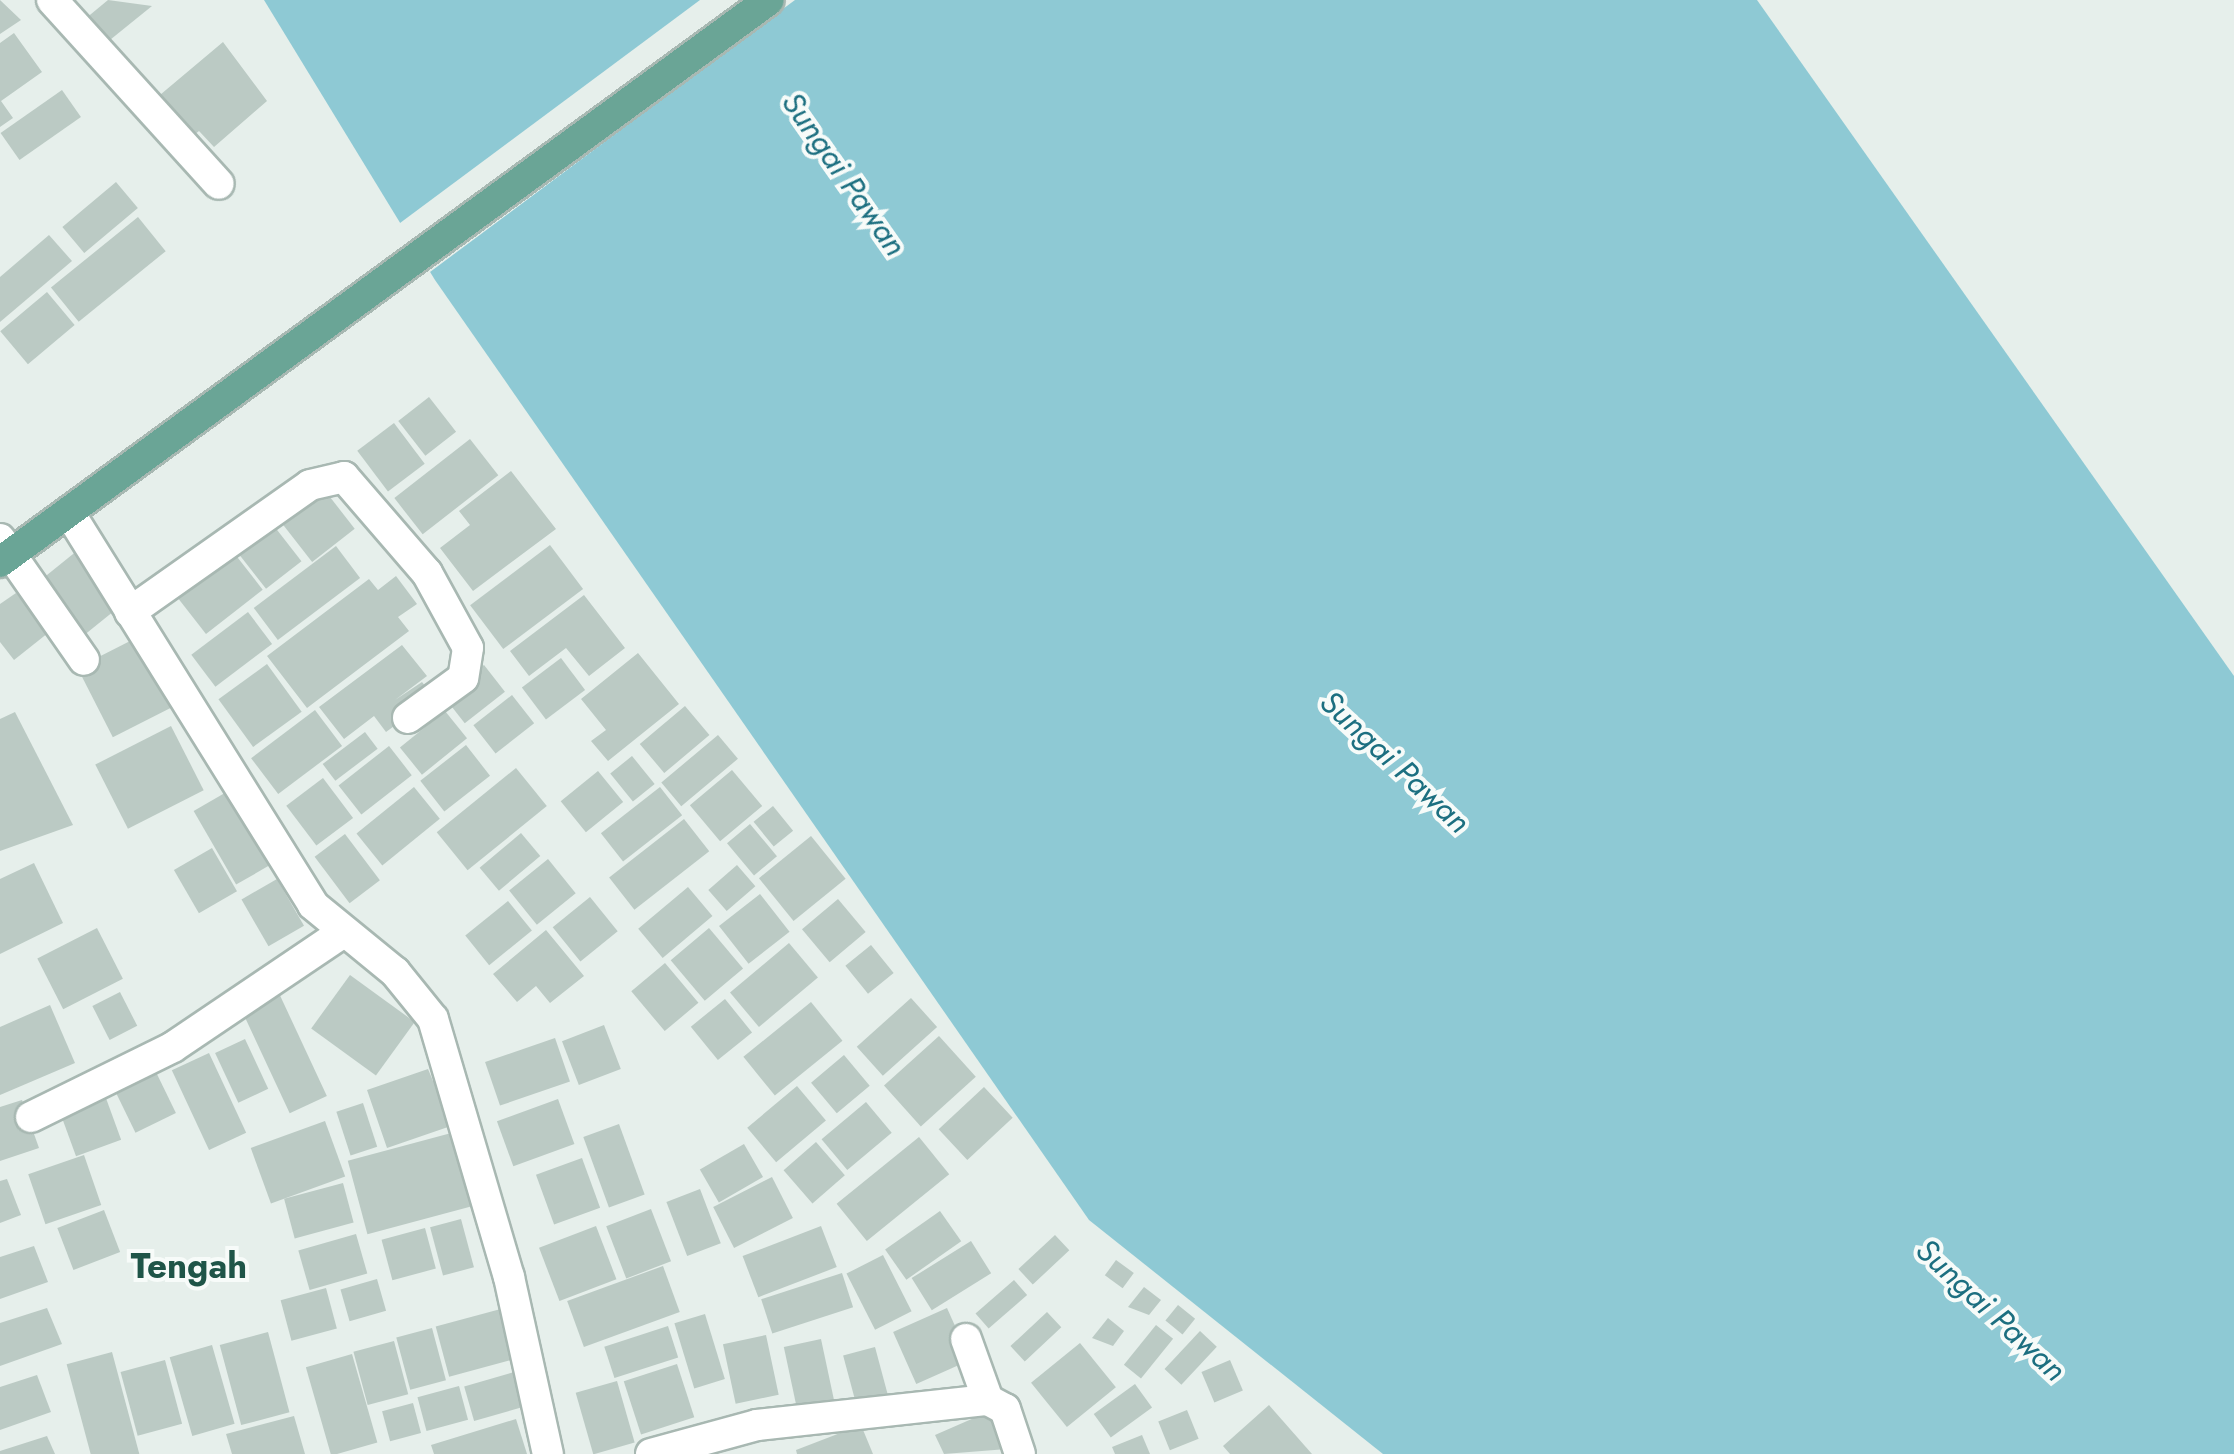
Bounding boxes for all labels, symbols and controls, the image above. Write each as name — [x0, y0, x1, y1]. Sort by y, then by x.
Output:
water label: Sungai Pawan — [773, 85, 915, 263]
water label: Sungai Pawan — [1312, 683, 1478, 841]
water label: Sungai Pawan — [1908, 1231, 2074, 1389]
district label: Tengah — [131, 1245, 247, 1287]

